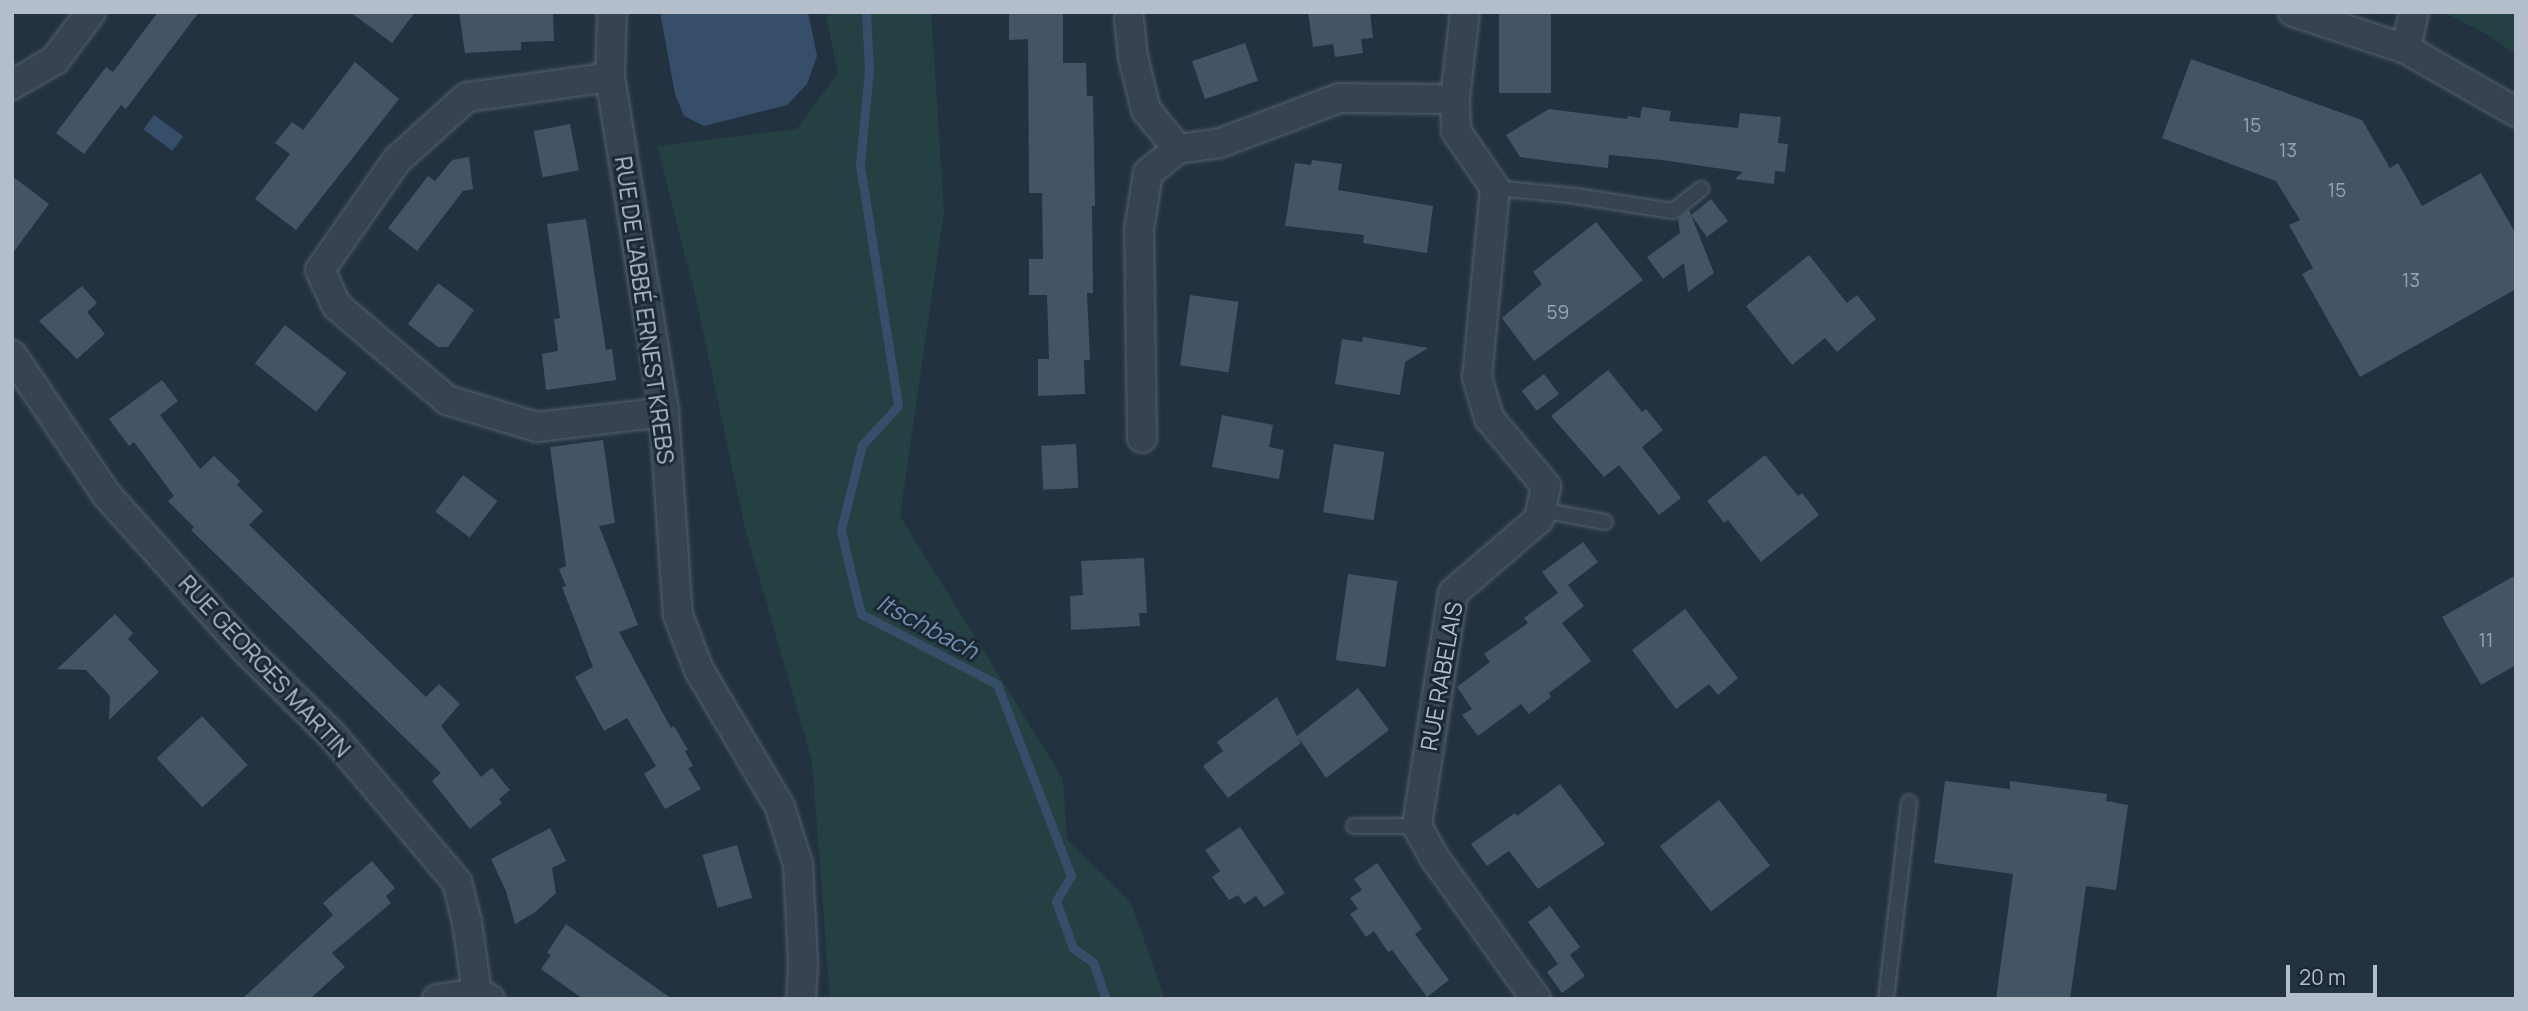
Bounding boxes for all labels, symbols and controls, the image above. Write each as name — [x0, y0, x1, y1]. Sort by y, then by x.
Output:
house number: 15 — [2243, 115, 2261, 137]
house number: 13 — [2279, 140, 2297, 162]
street label: RUE DE L'ABBÉ ERNEST KREBS — [610, 154, 680, 466]
house number: 15 — [2328, 180, 2346, 202]
house number: 13 — [2402, 270, 2420, 292]
house number: 59 — [1547, 302, 1569, 324]
street label: RUE GEORGES MARTIN — [173, 569, 357, 763]
water label: Itschbach — [872, 587, 984, 665]
street label: RUE RABELAIS — [1414, 599, 1468, 753]
house number: 11 — [2479, 630, 2493, 652]
scale bar — [2290, 951, 2381, 995]
text: 20 m — [2299, 963, 2346, 991]

